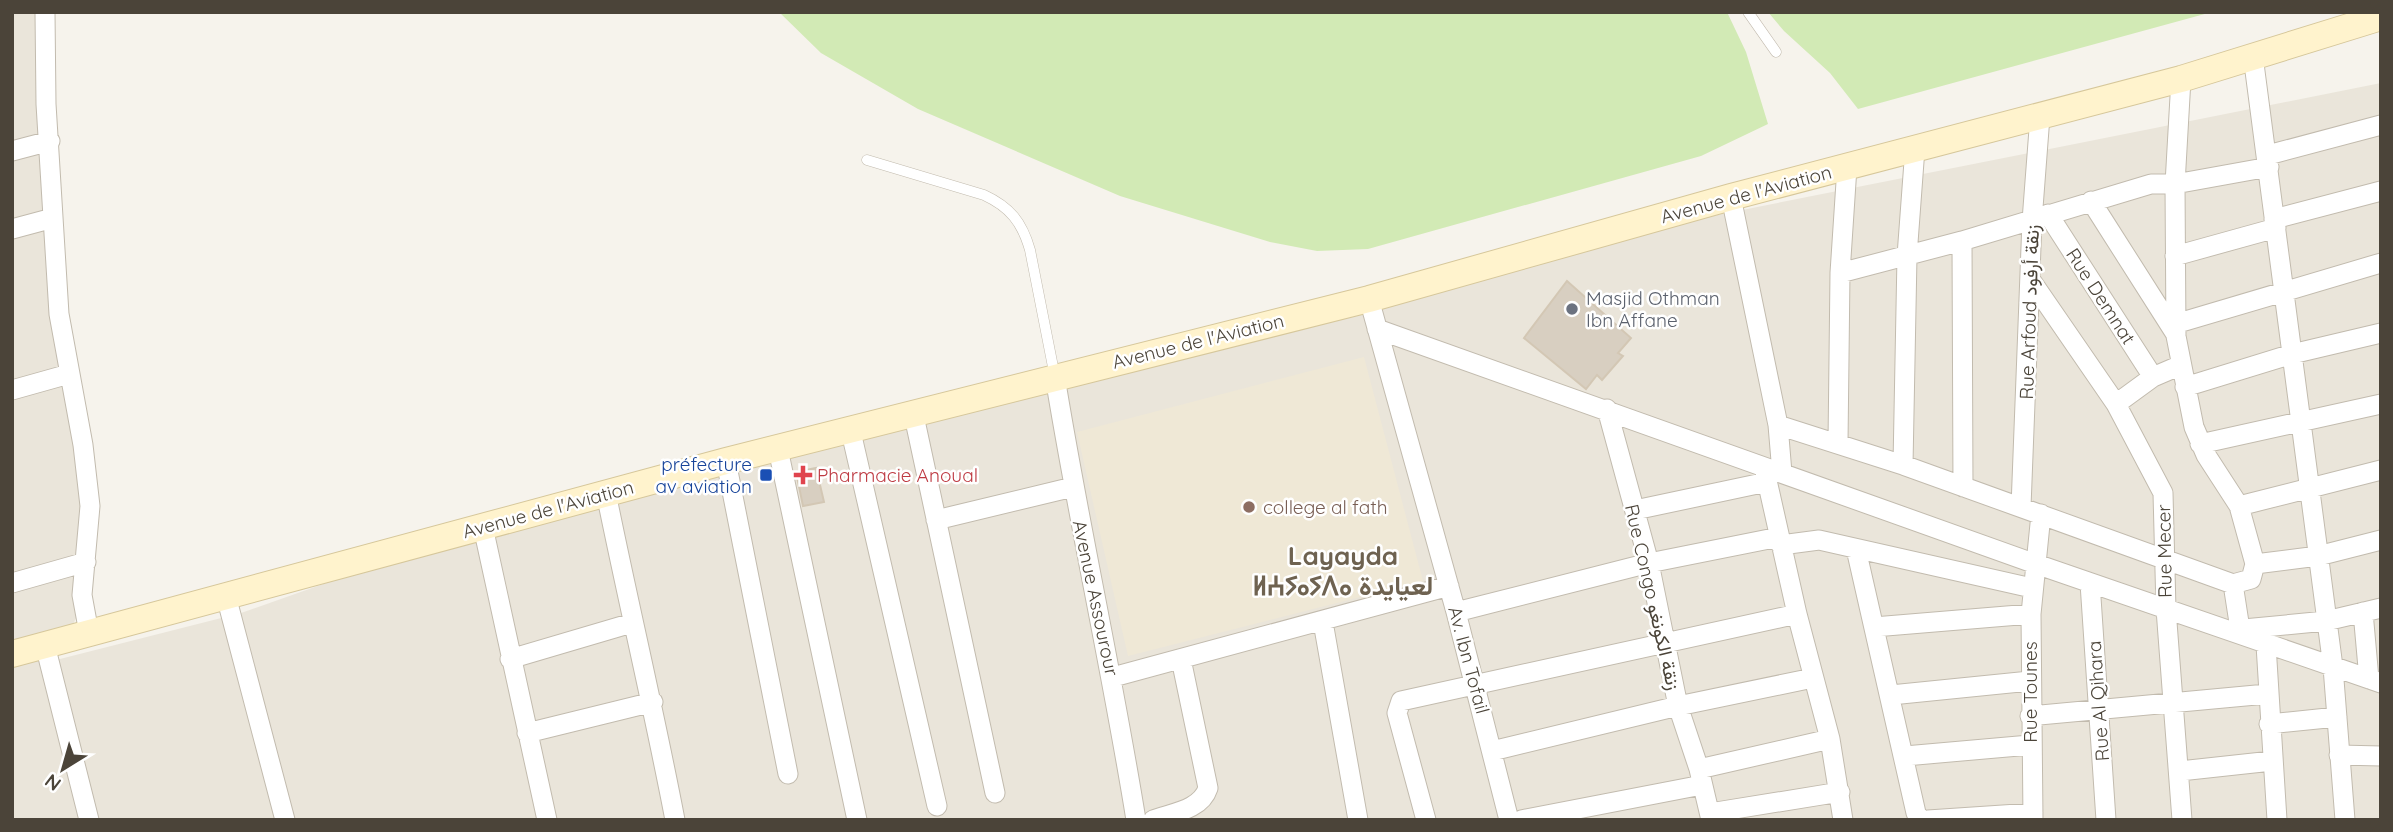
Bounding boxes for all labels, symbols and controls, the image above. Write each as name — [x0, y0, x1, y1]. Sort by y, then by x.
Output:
street label: Avenue de l'Aviation — [1658, 160, 1834, 228]
street label: Rue Arfoud زنقة أرفود — [2014, 224, 2044, 400]
street label: Rue Demnat — [2061, 243, 2141, 349]
place label: Masjid Othman Ibn Affane — [1586, 286, 1720, 332]
marker: Masjid Othman Ibn Affane — [1564, 301, 1580, 317]
street label: Avenue de l'Aviation — [1110, 308, 1286, 374]
place label: préfecture av aviation — [656, 452, 752, 498]
place label: Pharmacie Anoual — [817, 463, 978, 487]
marker: préfecture av aviation — [758, 467, 774, 483]
marker: Pharmacie Anoual — [795, 467, 811, 483]
street label: Avenue de l'Aviation — [460, 475, 636, 543]
place label: college al fath — [1263, 495, 1388, 519]
marker: college al fath — [1241, 499, 1257, 515]
street label: Rue Congo زنقة الكونغو — [1620, 502, 1686, 692]
street label: Rue Mecer — [2151, 503, 2177, 598]
street label: Avenue Assourour — [1068, 518, 1124, 679]
district label: Layayda ⵍⵄⵢⴰⵢⴷⴰ لعيايدة — [1253, 539, 1433, 602]
street label: Av. Ibn Tofail — [1443, 604, 1495, 716]
street label: Rue Al Qihara — [2082, 640, 2114, 762]
street label: Rue Tounes — [2018, 641, 2042, 743]
north arrow — [28, 734, 98, 804]
text: N — [40, 769, 66, 796]

